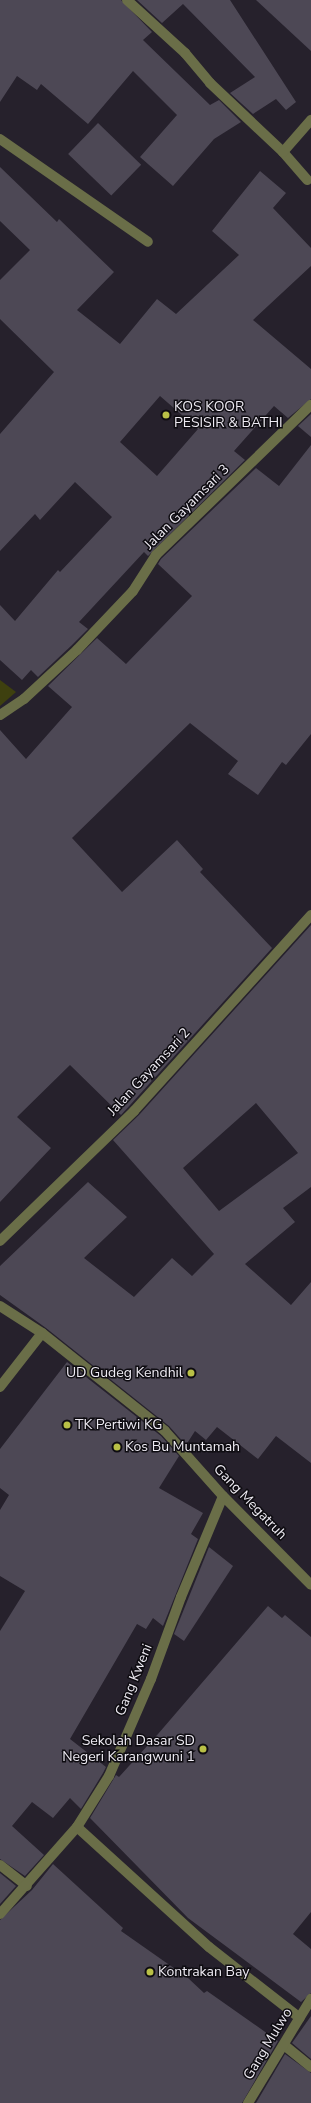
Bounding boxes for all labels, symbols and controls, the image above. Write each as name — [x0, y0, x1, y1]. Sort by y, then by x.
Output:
place label: KOS KOOR PESISIR & BATHI — [174, 399, 283, 432]
marker: KOS KOOR PESISIR & BATHI — [161, 410, 171, 420]
street label: Jalan Gayamsari 3 — [141, 461, 233, 553]
street label: Jalan Gayamsari 2 — [104, 1025, 194, 1119]
place label: UD Gudeg Kendhil — [66, 1365, 183, 1381]
marker: UD Gudeg Kendhil — [186, 1368, 196, 1378]
place label: TK Pertiwi KG — [75, 1417, 162, 1433]
marker: TK Pertiwi KG — [62, 1420, 72, 1430]
place label: Kos Bu Muntamah — [125, 1439, 240, 1455]
marker: Kos Bu Muntamah — [112, 1442, 122, 1452]
street label: Gang Megatruh — [210, 1461, 290, 1543]
street label: Gang Kweni — [112, 1642, 156, 1718]
place label: Sekolah Dasar SD Negeri Karangwuni 1 — [62, 1733, 195, 1766]
marker: Sekolah Dasar SD Negeri Karangwuni 1 — [198, 1744, 208, 1754]
place label: Kontrakan Bay — [158, 1964, 249, 1980]
marker: Kontrakan Bay — [145, 1967, 155, 1977]
street label: Gang Mulwo — [240, 2005, 296, 2083]

